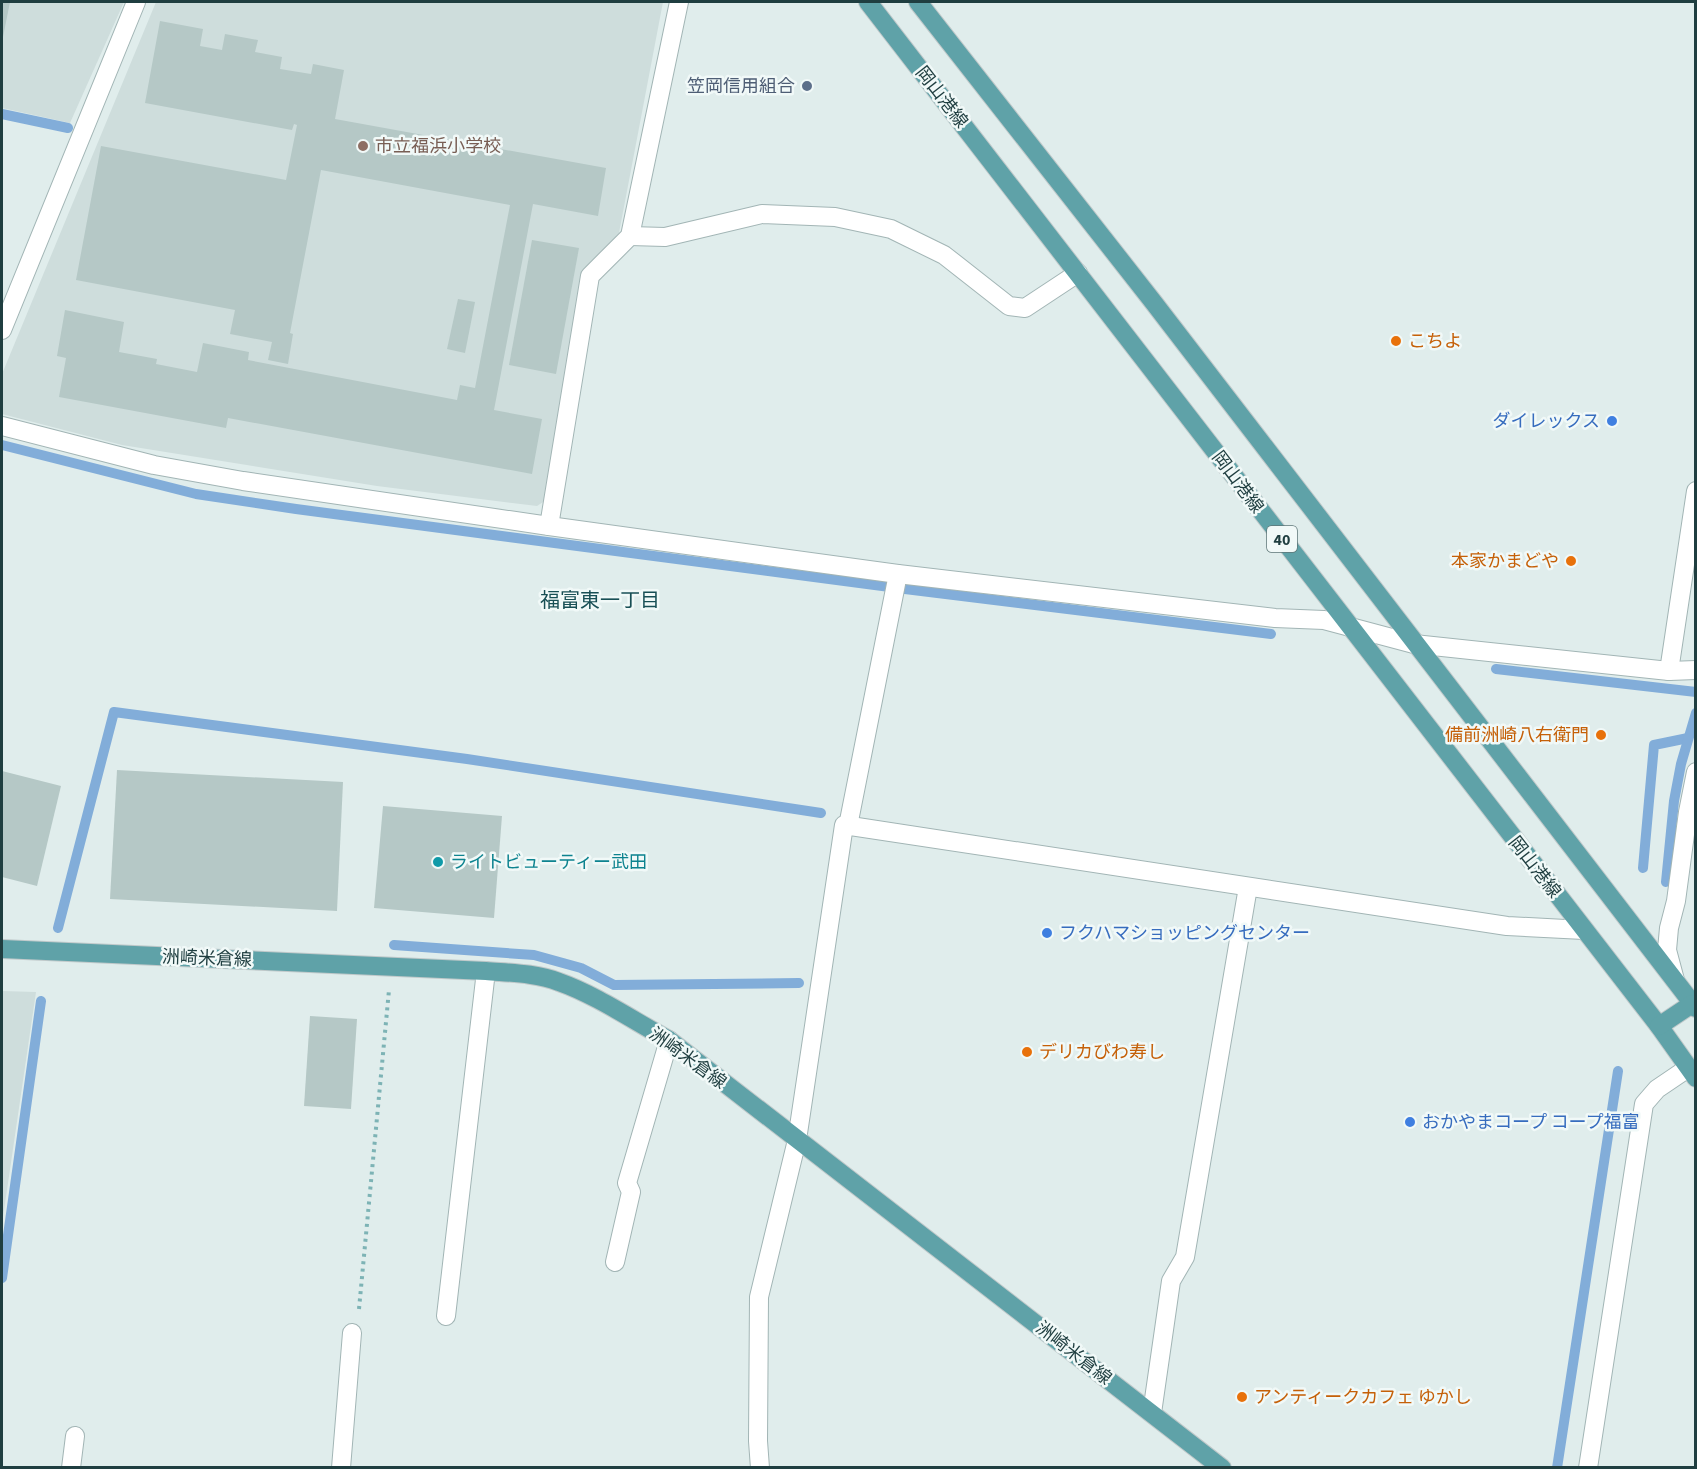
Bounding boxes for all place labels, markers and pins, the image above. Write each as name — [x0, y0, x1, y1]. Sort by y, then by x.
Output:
place label: 笠岡信用組合 — [687, 74, 795, 99]
marker: 笠岡信用組合 — [800, 79, 814, 93]
place label: 市立福浜小学校 — [375, 134, 501, 159]
marker: 市立福浜小学校 — [356, 139, 370, 153]
place label: こちよ — [1408, 329, 1462, 354]
marker: こちよ — [1389, 334, 1403, 348]
place label: ダイレックス — [1493, 409, 1600, 434]
marker: ダイレックス — [1605, 414, 1619, 428]
place label: 本家かまどや — [1451, 549, 1559, 574]
marker: 本家かまどや — [1564, 554, 1578, 568]
place label: 備前洲崎八右衛門 — [1445, 723, 1589, 748]
marker: 備前洲崎八右衛門 — [1594, 728, 1608, 742]
place label: ライトビューティー武田 — [450, 850, 647, 875]
marker: ライトビューティー武田 — [431, 855, 445, 869]
place label: フクハマショッピングセンター — [1059, 921, 1310, 946]
marker: フクハマショッピングセンター — [1040, 926, 1054, 940]
place label: デリカびわ寿し — [1039, 1040, 1165, 1065]
marker: デリカびわ寿し — [1020, 1045, 1034, 1059]
place label: おかやまコープ コープ福富 — [1422, 1110, 1639, 1135]
marker: おかやまコープ コープ福富 — [1403, 1115, 1417, 1129]
place label: アンティークカフェ ゆかし — [1254, 1385, 1472, 1410]
marker: アンティークカフェ ゆかし — [1235, 1390, 1249, 1404]

